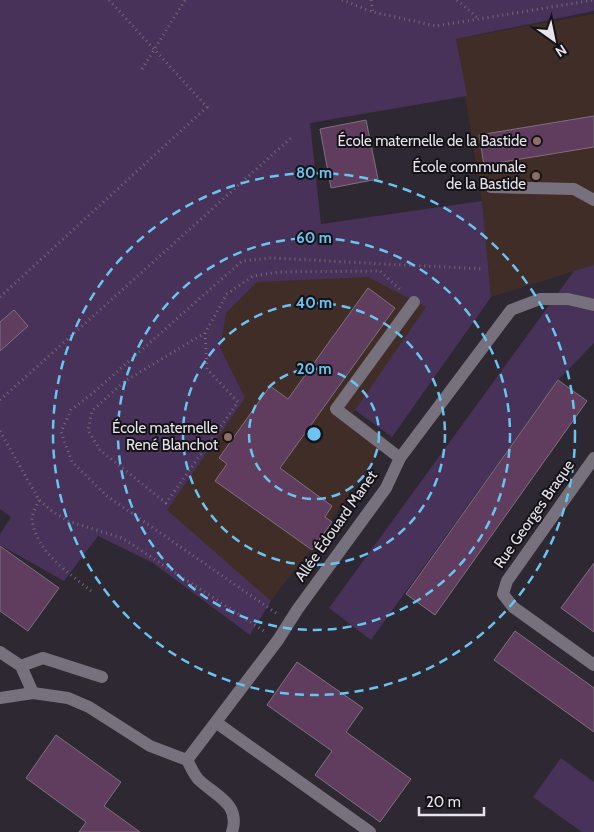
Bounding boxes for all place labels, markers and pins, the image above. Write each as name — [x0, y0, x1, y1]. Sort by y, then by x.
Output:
place label: École maternelle de la Bastide — [338, 131, 527, 150]
marker: École maternelle de la Bastide — [531, 135, 543, 147]
place label: École communale de la Bastide — [413, 157, 526, 193]
marker: École communale de la Bastide — [530, 170, 542, 182]
place label: École maternelle René Blanchot — [112, 418, 218, 454]
centre of rings — [305, 425, 323, 443]
marker: École maternelle René Blanchot — [222, 431, 234, 443]

